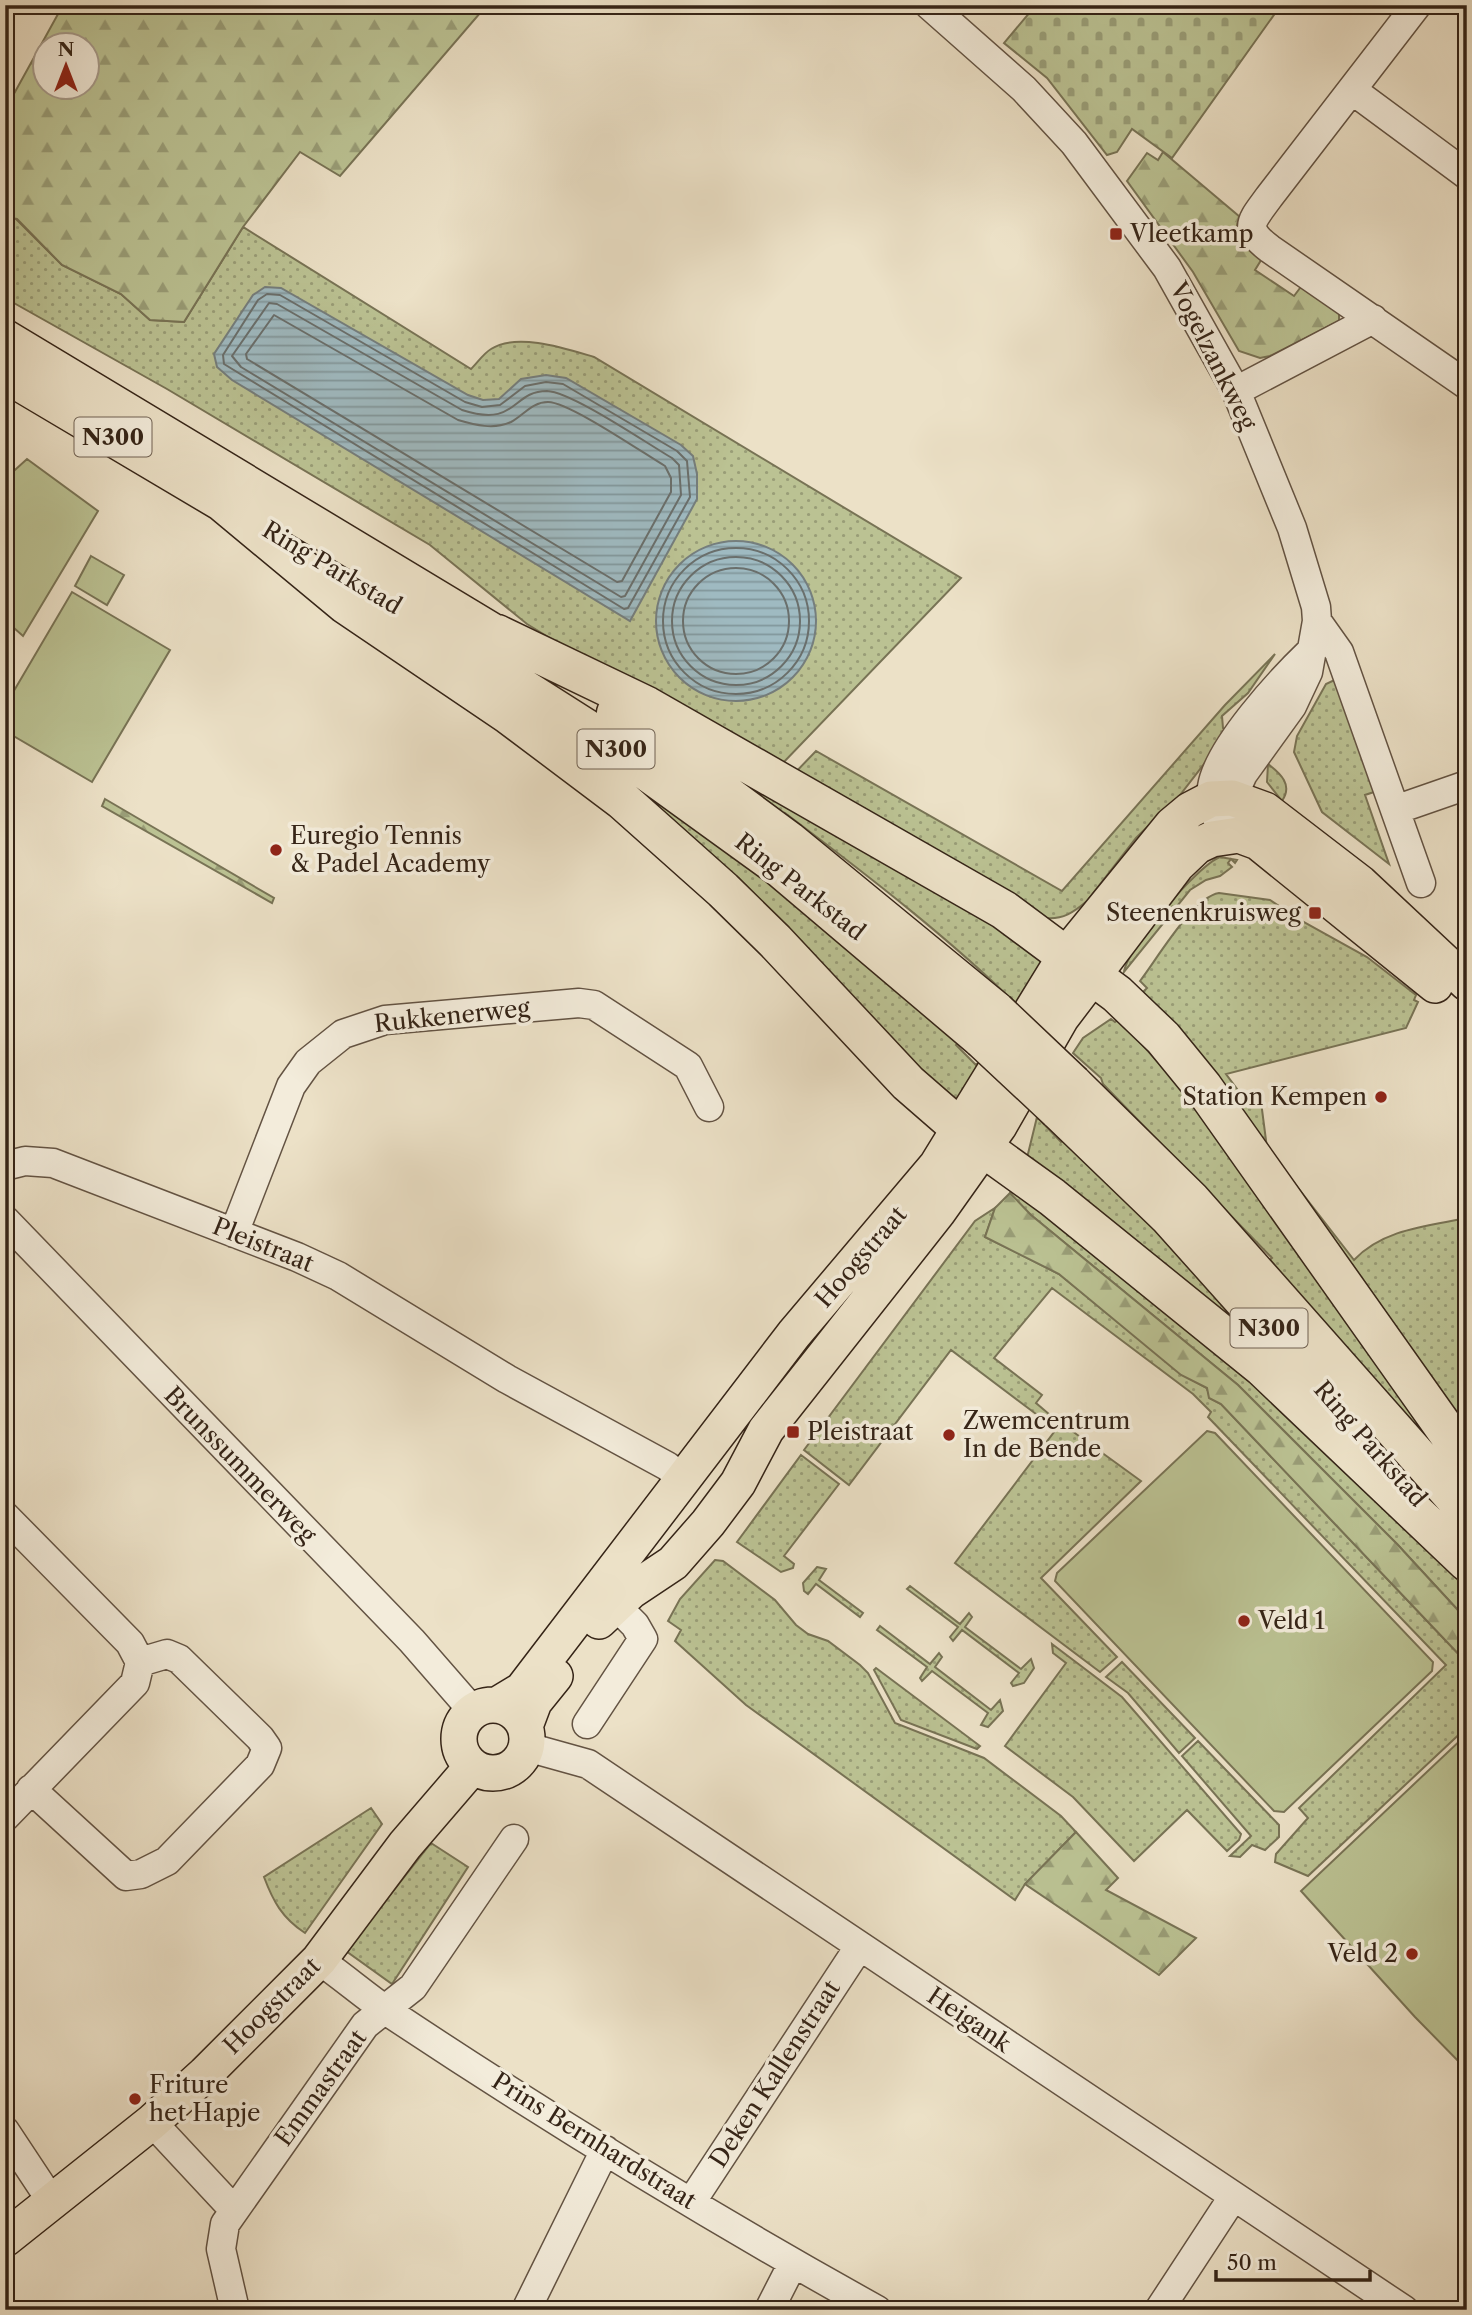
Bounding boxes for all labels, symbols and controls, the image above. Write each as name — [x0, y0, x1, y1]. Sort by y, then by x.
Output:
north arrow — [32, 32, 102, 102]
text: N — [58, 38, 74, 61]
place label: Vleetkamp — [1129, 219, 1254, 248]
marker: Vleetkamp — [1108, 226, 1124, 242]
street label: Vogelzankweg — [1163, 276, 1263, 435]
road number: N300 — [74, 418, 152, 457]
street label: Ring Parkstad — [257, 515, 407, 621]
road number: N300 — [578, 730, 654, 768]
place label: Euregio Tennis & Padel Academy — [290, 821, 491, 878]
street label: Ring Parkstad — [729, 827, 871, 947]
marker: Euregio Tennis & Padel Academy — [268, 842, 284, 858]
place label: Steenenkruisweg — [1106, 898, 1301, 927]
marker: Steenenkruisweg — [1307, 905, 1323, 921]
street label: Rukkenerweg — [373, 993, 532, 1038]
place label: Station Kempen — [1182, 1082, 1367, 1111]
marker: Station Kempen — [1373, 1089, 1389, 1105]
street label: Hoogstraat — [809, 1200, 913, 1313]
street label: Pleistraat — [208, 1211, 318, 1278]
road number: N300 — [1230, 1308, 1308, 1348]
street label: Ring Parkstad — [1308, 1375, 1433, 1513]
street label: Brunssummerweg — [158, 1381, 323, 1549]
place label: Zwemcentrum In de Bende — [963, 1406, 1130, 1463]
place label: Pleistraat — [807, 1417, 914, 1446]
marker: Pleistraat — [785, 1424, 801, 1440]
marker: Zwemcentrum In de Bende — [941, 1427, 957, 1443]
place label: Veld 1 — [1257, 1606, 1325, 1635]
marker: Veld 1 — [1236, 1613, 1252, 1629]
place label: Veld 2 — [1326, 1939, 1398, 1968]
marker: Veld 2 — [1404, 1946, 1420, 1962]
street label: Hoogstraat — [217, 1951, 326, 2060]
street label: Deken Kallenstraat — [703, 1974, 846, 2173]
street label: Heigank — [922, 1981, 1018, 2059]
street label: Emmastraat — [269, 2024, 373, 2151]
street label: Prins Bernhardstraat — [487, 2066, 702, 2215]
place label: Friture het Hapje — [149, 2070, 260, 2127]
marker: Friture het Hapje — [127, 2091, 143, 2107]
scale bar — [1216, 2238, 1370, 2282]
text: 50 m — [1227, 2250, 1277, 2275]

